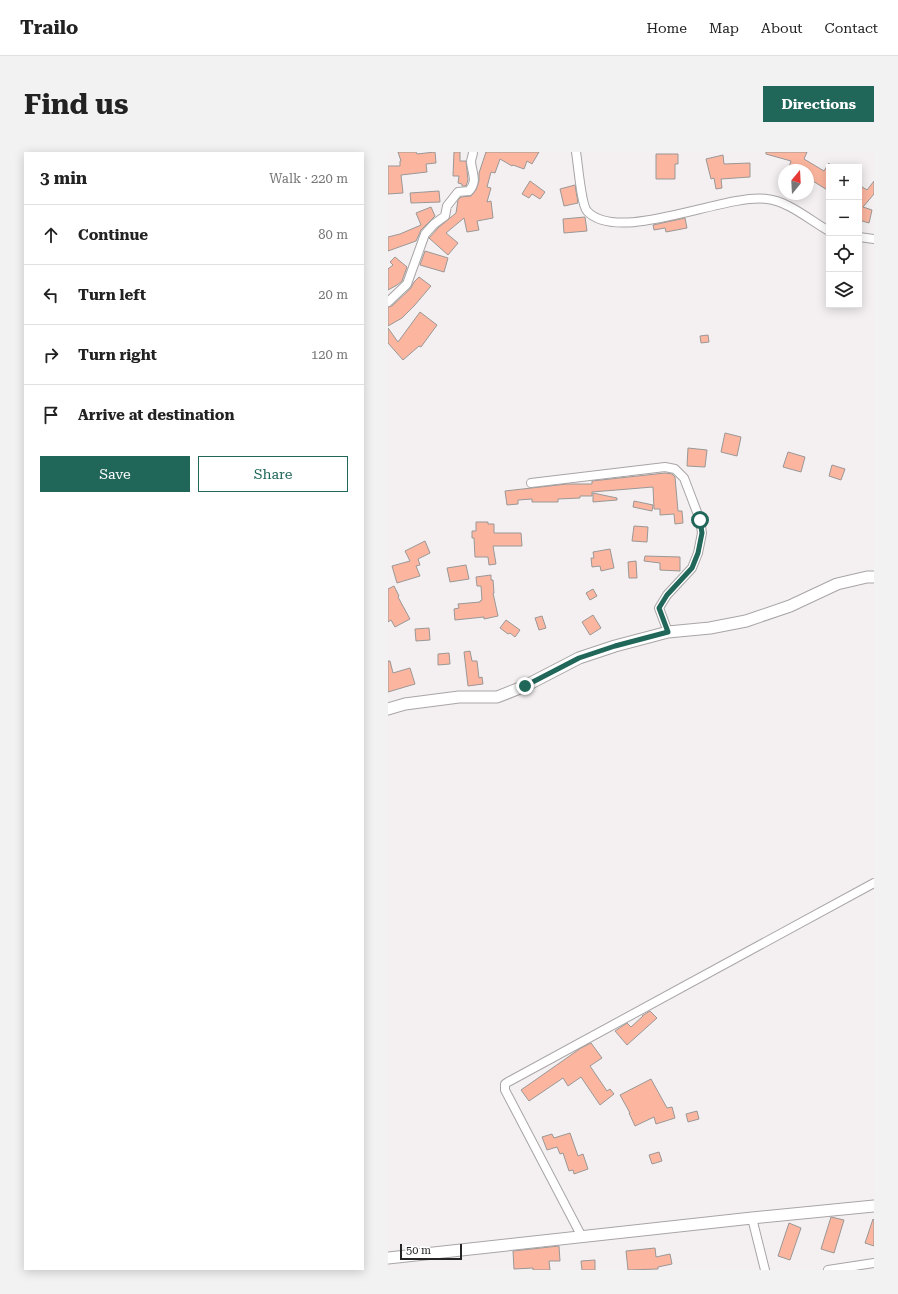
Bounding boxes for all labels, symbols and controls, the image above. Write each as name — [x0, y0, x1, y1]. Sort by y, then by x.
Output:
text: Trailo — [20, 16, 78, 39]
text: Home — [646, 20, 687, 36]
text: Map — [709, 20, 739, 36]
text: About — [761, 20, 803, 36]
text: Contact — [825, 20, 878, 36]
button: Directions — [763, 86, 874, 122]
text: Find us — [24, 88, 128, 121]
north arrow — [778, 164, 814, 200]
map controls — [826, 164, 862, 308]
button: + — [826, 164, 862, 200]
text: 3 min — [40, 168, 87, 188]
text: Walk · 220 m — [269, 171, 348, 186]
button: − — [826, 200, 862, 236]
icon: ahead — [40, 224, 62, 246]
text: Continue — [78, 226, 148, 244]
text: 80 m — [318, 227, 348, 242]
button: locate — [826, 236, 862, 272]
button: layers — [826, 272, 862, 308]
icon: left — [40, 284, 62, 306]
text: Turn left — [78, 286, 146, 304]
text: 20 m — [318, 287, 348, 302]
icon: right — [40, 344, 62, 366]
text: Turn right — [78, 346, 157, 364]
text: 120 m — [311, 347, 348, 362]
icon: arrive — [40, 404, 62, 426]
text: Arrive at destination — [78, 406, 234, 424]
button: Save — [40, 456, 190, 492]
button: Share — [198, 456, 348, 492]
route start — [691, 511, 709, 529]
route end — [516, 677, 534, 695]
scale bar — [400, 1242, 462, 1261]
text: 50 m — [406, 1244, 431, 1257]

